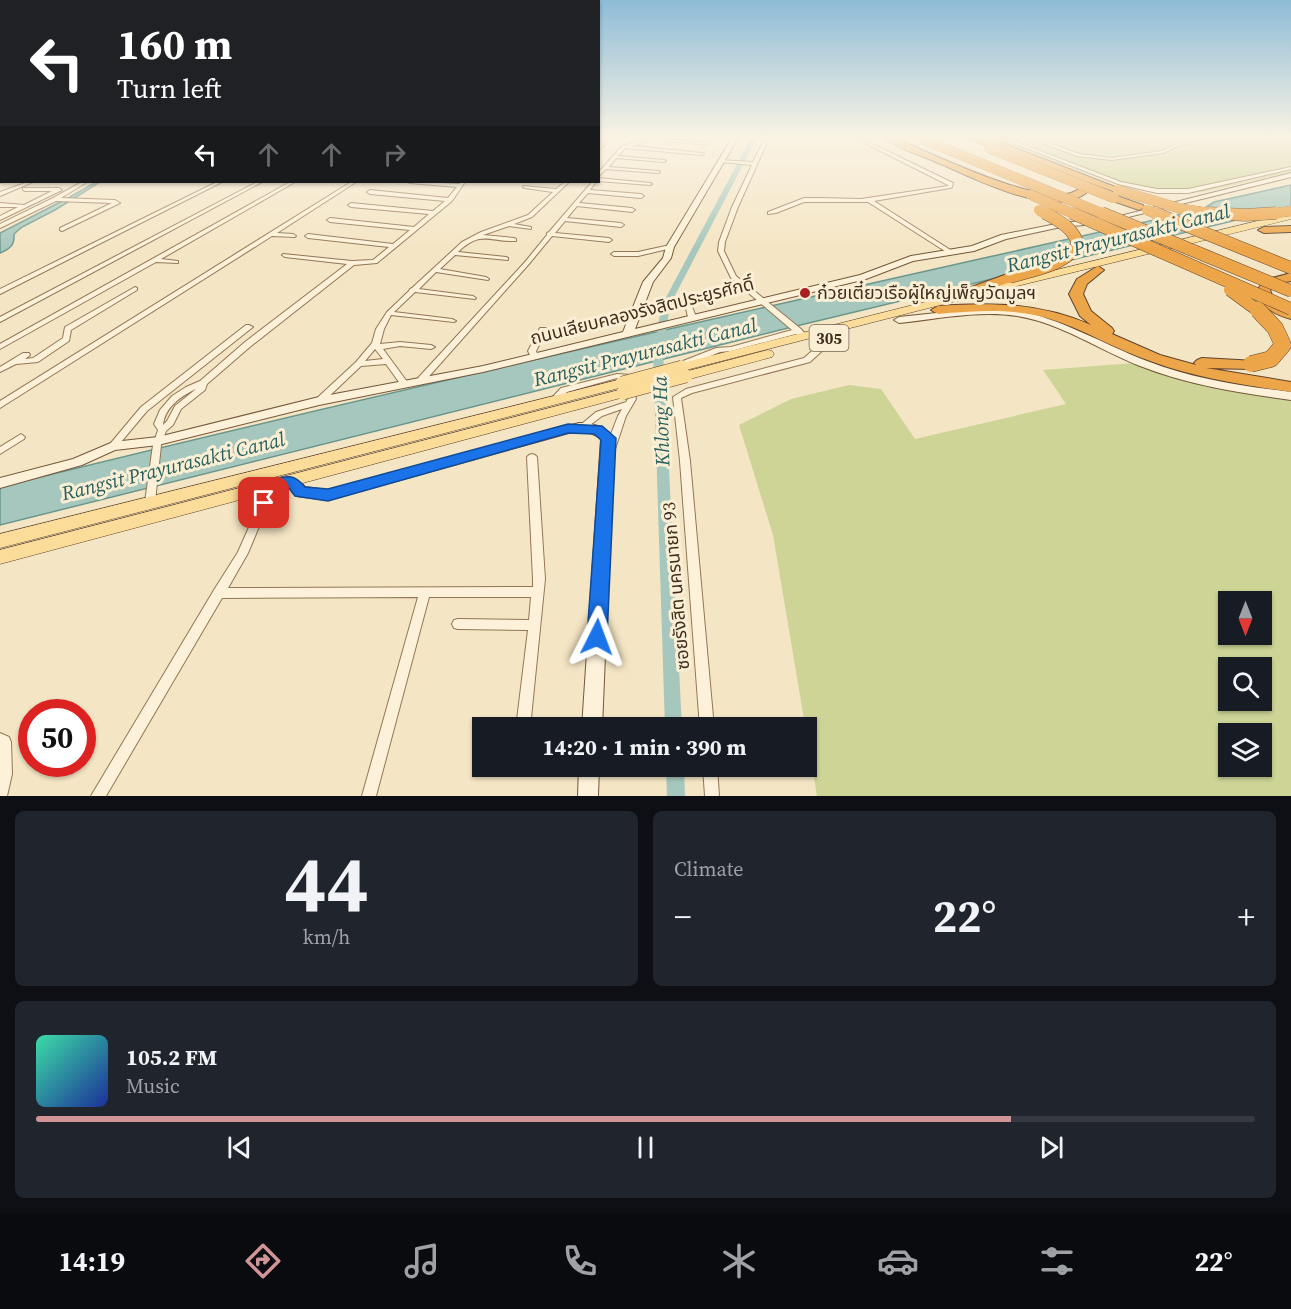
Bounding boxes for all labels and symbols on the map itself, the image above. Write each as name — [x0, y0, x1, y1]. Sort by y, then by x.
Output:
water label: Rangsit Prayurasakti Canal — [1002, 197, 1233, 280]
street label: ถนนเลียบคลองรังสิตประยูรศักดิ์ — [527, 271, 756, 350]
place label: ก๋วยเตี๋ยวเรือผู้ใหญ่เพ็ญวัดมูลฯ — [817, 280, 1036, 305]
marker: ก๋วยเตี๋ยวเรือผู้ใหญ่เพ็ญวัดมูลฯ — [798, 286, 812, 300]
water label: Rangsit Prayurasakti Canal — [529, 311, 760, 394]
road number: 305 — [810, 325, 848, 351]
water label: Khlong Ha — [645, 375, 677, 468]
water label: Rangsit Prayurasakti Canal — [57, 425, 288, 508]
pin — [238, 477, 289, 528]
street label: ซอยรังสิต นครนายก 93 — [656, 501, 695, 671]
north arrow — [1218, 591, 1272, 645]
position arrow — [565, 605, 629, 669]
speed limit sign: 50 — [18, 699, 96, 777]

